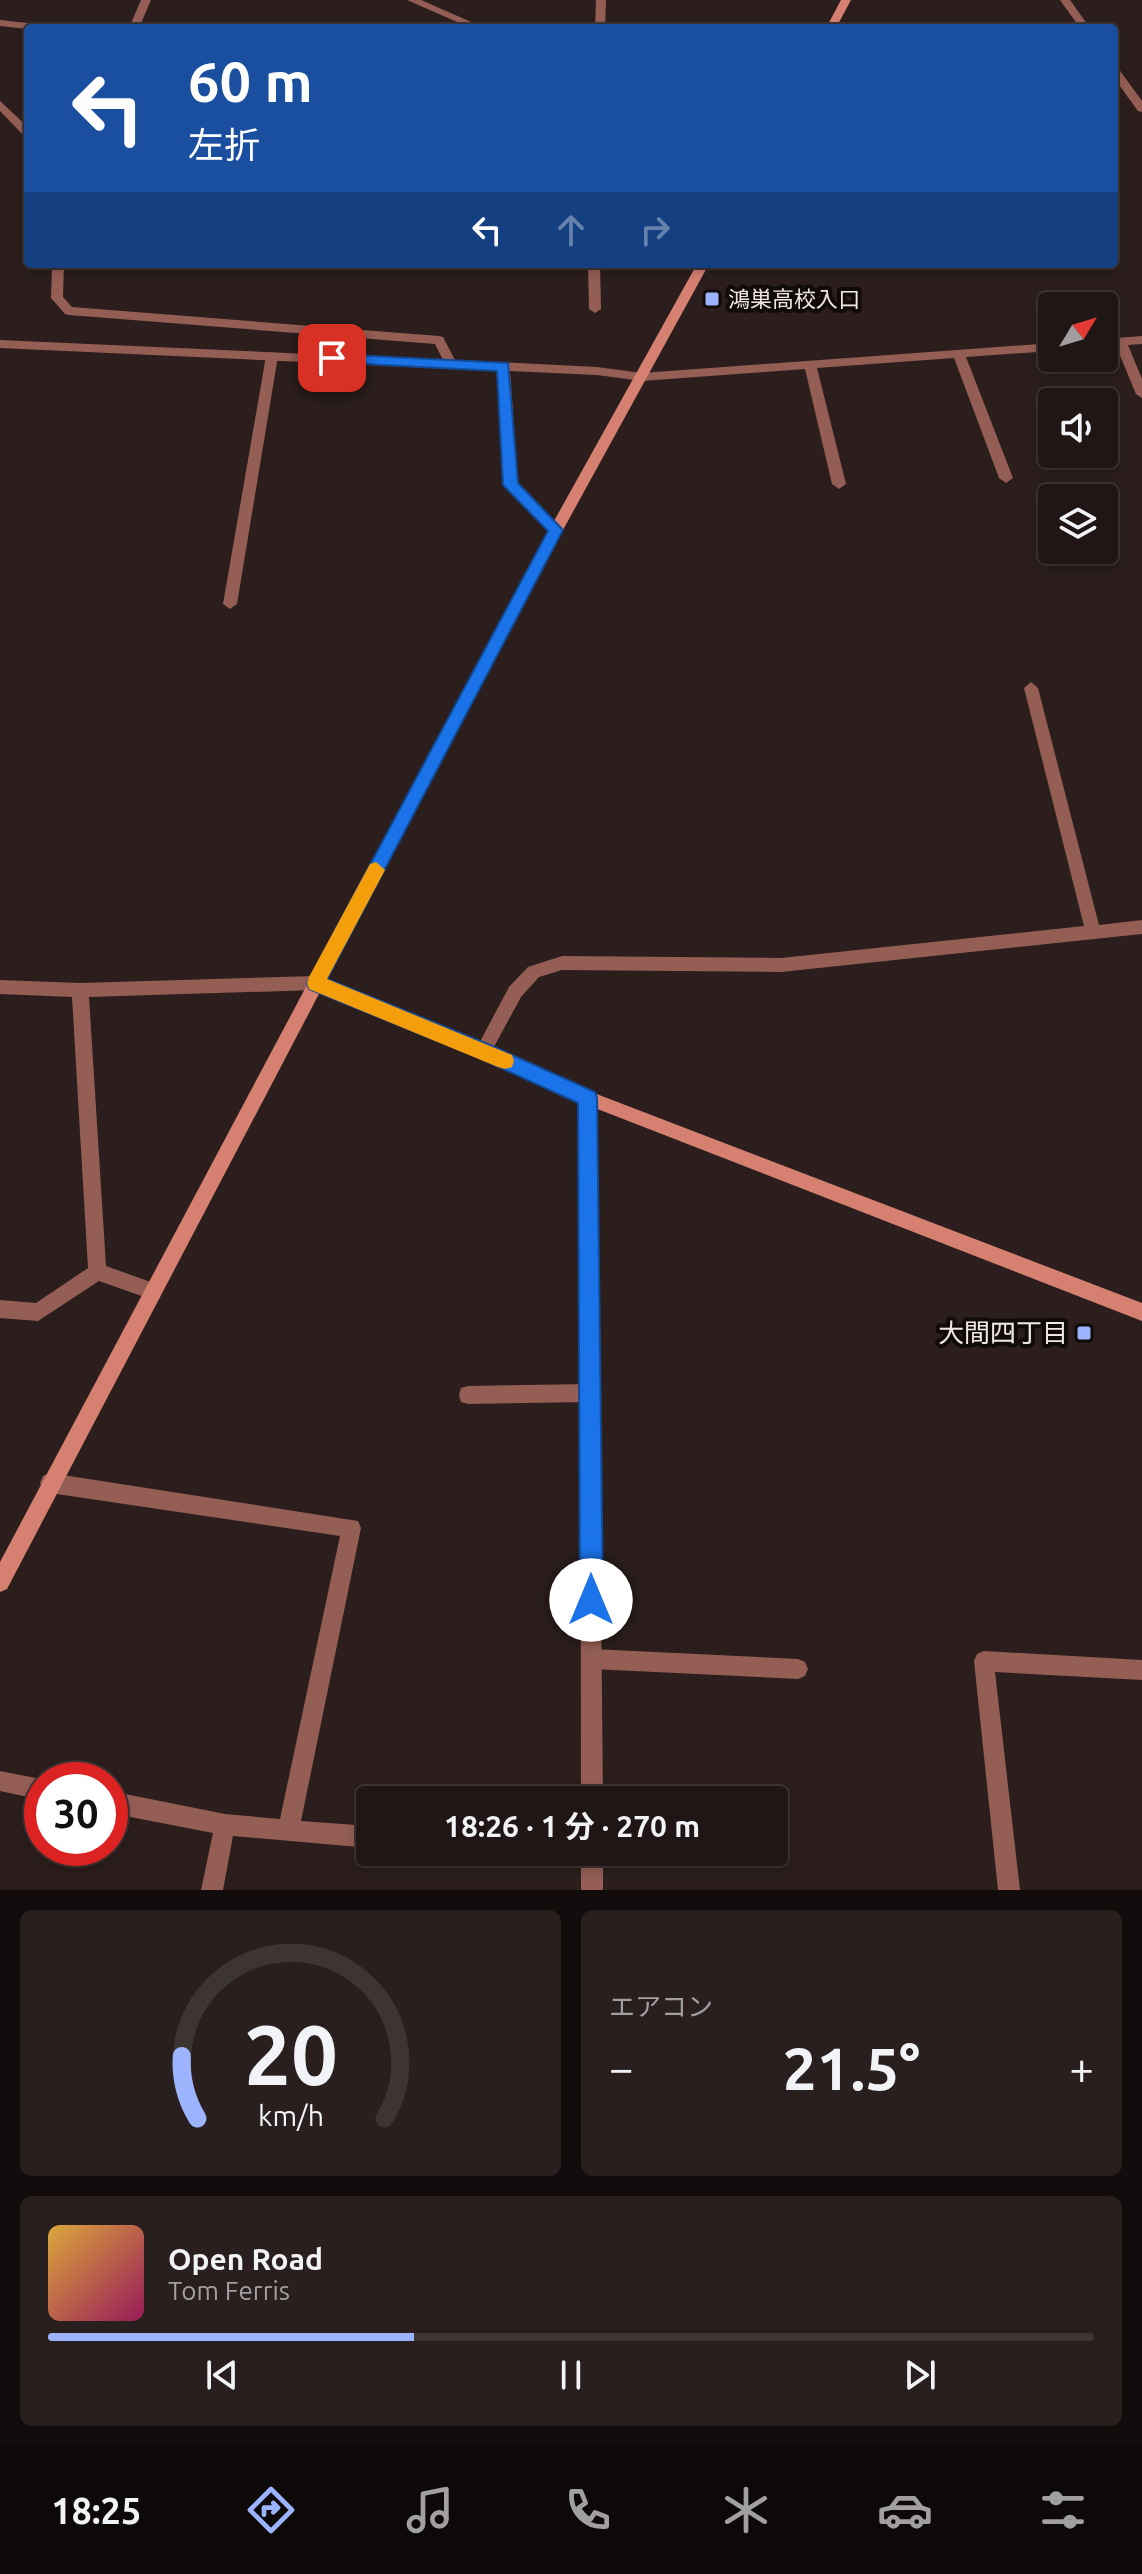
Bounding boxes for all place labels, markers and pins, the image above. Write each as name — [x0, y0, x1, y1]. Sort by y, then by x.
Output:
place label: 鴻巣高校入口 — [728, 286, 860, 311]
marker: 鴻巣高校入口 — [703, 290, 721, 308]
pin — [298, 324, 366, 392]
place label: 大間四丁目 — [938, 1318, 1068, 1347]
marker: 大間四丁目 — [1075, 1324, 1093, 1342]

